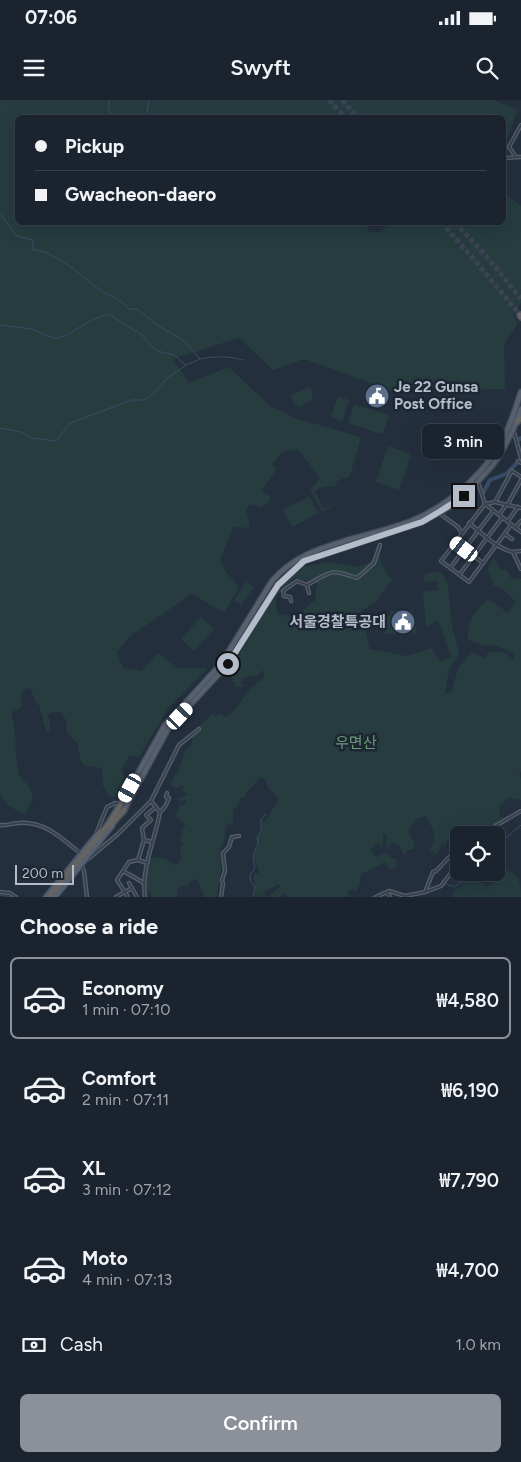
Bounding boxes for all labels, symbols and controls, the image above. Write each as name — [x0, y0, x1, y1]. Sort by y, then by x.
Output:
text: 07:06 — [25, 6, 77, 29]
icon: menu — [20, 54, 48, 82]
text: Swyft — [230, 54, 291, 81]
icon: search — [473, 54, 501, 82]
text: Pickup — [65, 135, 124, 158]
text: Gwacheon-daero — [65, 183, 216, 206]
place label: Je 22 Gunsa Post Office — [394, 378, 478, 413]
public building icon: Je 22 Gunsa Post Office — [364, 383, 390, 409]
callout: 3 min — [423, 424, 505, 458]
text: 3 min — [443, 432, 483, 451]
route end — [453, 485, 475, 507]
car — [447, 534, 480, 564]
public building icon: 서울경찰특공대 — [390, 609, 416, 635]
place label: 서울경찰특공대 — [289, 613, 386, 631]
route start — [217, 653, 239, 675]
car — [164, 700, 195, 732]
park label: 우면산 — [335, 734, 377, 752]
car — [116, 771, 143, 805]
map controls — [450, 826, 505, 881]
button: locate — [450, 826, 505, 881]
scale bar — [15, 862, 74, 885]
text: 200 m — [22, 865, 63, 882]
text: Choose a ride — [20, 913, 158, 940]
icon: car — [22, 976, 67, 1021]
text: Economy — [82, 977, 164, 1000]
text: ₩4,580 — [437, 989, 499, 1012]
text: 1 min · 07:10 — [82, 1000, 171, 1019]
icon: car — [22, 1066, 67, 1111]
text: Comfort — [82, 1067, 157, 1090]
text: ₩6,190 — [441, 1079, 499, 1102]
text: 2 min · 07:11 — [82, 1090, 169, 1109]
icon: car — [22, 1156, 67, 1201]
text: XL — [82, 1157, 105, 1180]
text: ₩7,790 — [439, 1169, 499, 1192]
text: 3 min · 07:12 — [82, 1180, 171, 1199]
icon: car — [22, 1246, 67, 1291]
text: Moto — [82, 1247, 128, 1270]
text: ₩4,700 — [436, 1259, 499, 1282]
text: 4 min · 07:13 — [82, 1270, 172, 1289]
icon: cash — [20, 1331, 48, 1359]
text: Cash — [60, 1333, 103, 1356]
text: 1.0 km — [455, 1335, 501, 1354]
button: Confirm — [20, 1394, 501, 1452]

